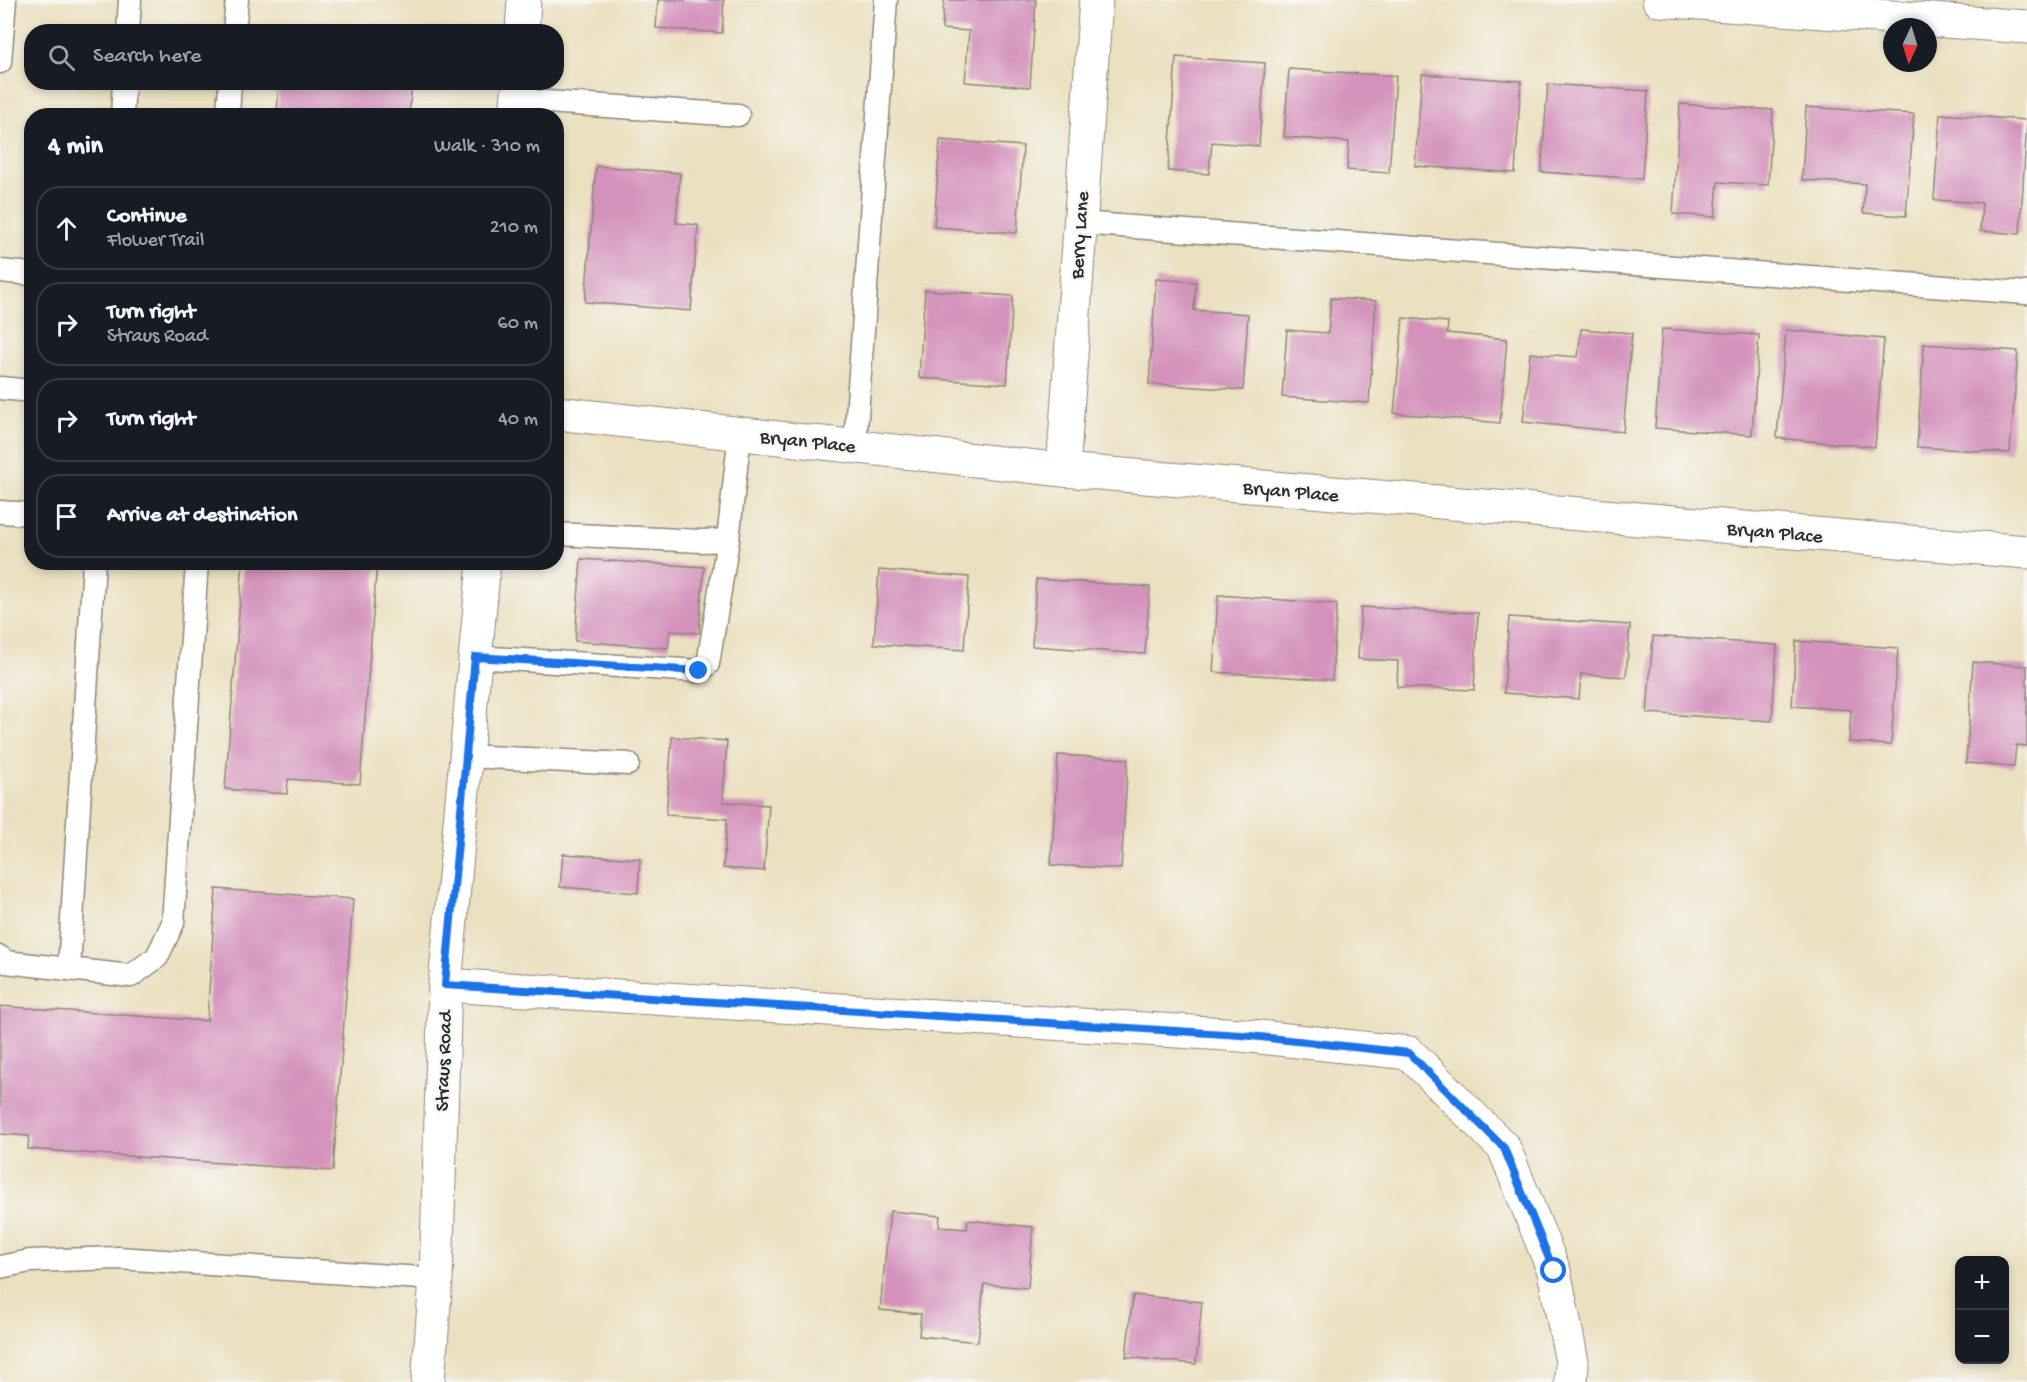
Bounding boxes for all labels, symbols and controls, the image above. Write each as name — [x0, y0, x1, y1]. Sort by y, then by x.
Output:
north arrow — [1883, 18, 1937, 72]
search box — [24, 24, 564, 90]
icon: search — [45, 41, 78, 74]
text: Search here — [93, 44, 201, 70]
text: 4 min — [48, 132, 103, 163]
text: Walk · 310 m — [434, 136, 540, 159]
street label: Berry Lane — [1067, 190, 1096, 281]
text: Continue — [107, 204, 187, 230]
icon: ahead — [50, 212, 83, 245]
text: 210 m — [490, 217, 538, 240]
text: Flower Trail — [107, 230, 204, 253]
text: Turn right — [107, 300, 195, 326]
icon: right — [50, 308, 83, 341]
text: 60 m — [498, 313, 538, 336]
text: Straus Road — [107, 326, 208, 349]
icon: right — [50, 404, 83, 437]
text: Turn right — [107, 407, 195, 433]
text: 40 m — [498, 409, 538, 432]
street label: Bryan Place — [758, 427, 857, 460]
street label: Bryan Place — [1241, 478, 1340, 509]
icon: arrive — [50, 500, 83, 533]
text: Arrive at destination — [107, 503, 297, 529]
street label: Bryan Place — [1725, 519, 1824, 550]
route end — [685, 657, 711, 683]
street label: Straus Road — [432, 1008, 459, 1112]
map controls — [1955, 1256, 2009, 1364]
button: + — [1955, 1256, 2009, 1310]
route start — [1540, 1257, 1566, 1283]
button: − — [1955, 1310, 2009, 1364]

